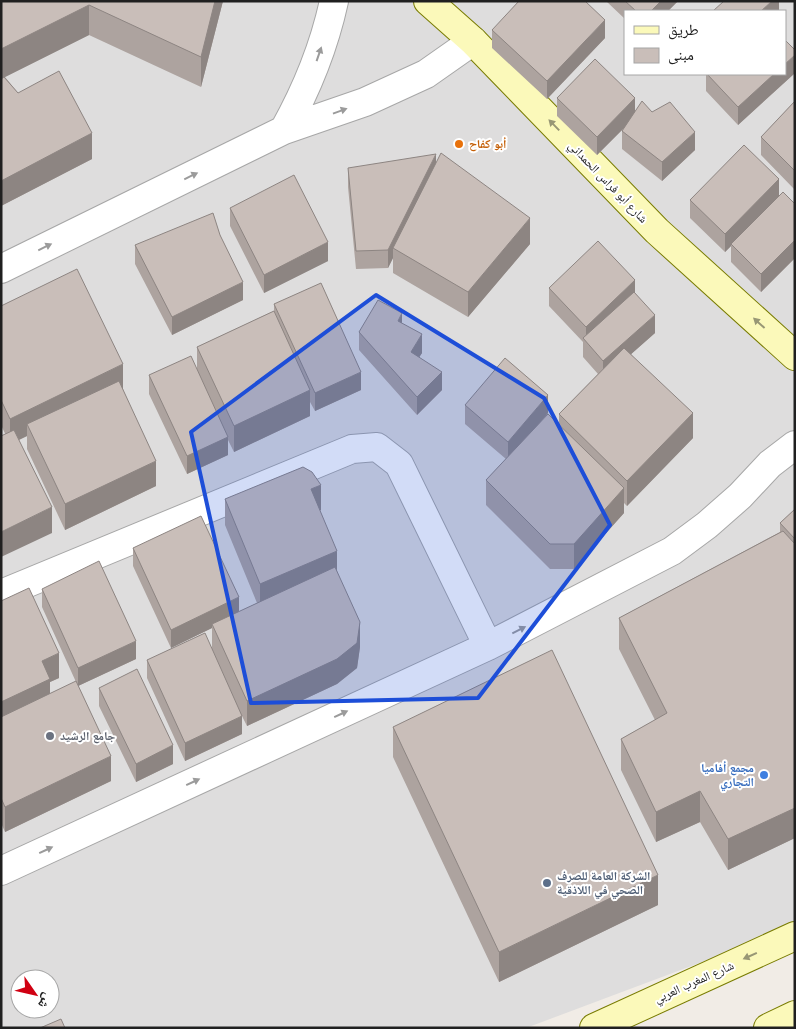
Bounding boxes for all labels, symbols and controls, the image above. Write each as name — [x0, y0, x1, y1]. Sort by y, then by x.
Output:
legend — [624, 10, 786, 75]
text: طريق — [668, 21, 699, 40]
text: مبنى — [668, 46, 694, 65]
one-way arrow — [316, 47, 323, 62]
one-way arrow — [332, 107, 347, 114]
one-way arrow — [548, 119, 560, 131]
place label: أبو كفاح — [469, 137, 506, 152]
marker: أبو كفاح — [453, 138, 465, 150]
street label: شارع أبو فراس الحمداني — [563, 138, 651, 228]
one-way arrow — [184, 172, 198, 180]
one-way arrow — [38, 243, 52, 251]
one-way arrow — [753, 317, 765, 329]
one-way arrow — [512, 626, 526, 634]
one-way arrow — [334, 710, 348, 718]
place label: جامع الرشيد — [60, 729, 115, 744]
marker: جامع الرشيد — [44, 730, 56, 742]
place label: مجمع أفاميا التجاري — [701, 761, 754, 792]
marker: مجمع أفاميا التجاري — [758, 769, 770, 781]
one-way arrow — [186, 778, 200, 786]
one-way arrow — [38, 846, 53, 855]
place label: الشركة العامة للصرف الصحي في اللاذقية — [557, 869, 650, 900]
marker: الشركة العامة للصرف الصحي في اللاذقية — [541, 877, 553, 889]
one-way arrow — [743, 953, 757, 961]
street label: شارع المغرب العربي — [652, 958, 737, 1009]
north arrow — [10, 969, 60, 1019]
text: ش — [34, 990, 57, 1012]

